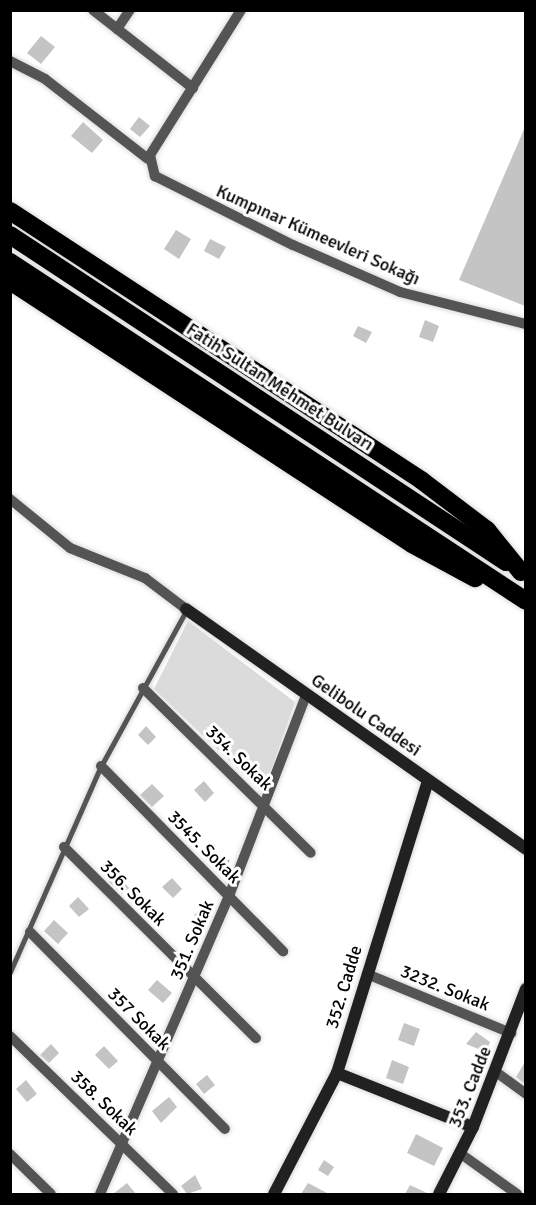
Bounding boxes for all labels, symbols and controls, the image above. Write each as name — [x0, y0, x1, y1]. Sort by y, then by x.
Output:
street label: Kumpınar Kümeevleri Sokağı — [213, 180, 423, 290]
street label: Fatih Sultan Mehmet Bulvarı — [182, 318, 378, 456]
street label: Gelibolu Caddesi — [307, 669, 425, 761]
street label: 354. Sokak — [201, 721, 277, 795]
street label: 3545. Sokak — [163, 806, 245, 888]
street label: 356. Sokak — [96, 856, 170, 930]
street label: 351. Sokak — [166, 897, 218, 983]
street label: 352. Cadde — [321, 943, 367, 1031]
street label: 3232. Sokak — [397, 960, 493, 1016]
street label: 357 Sokak — [103, 983, 175, 1055]
street label: 353. Cadde — [444, 1043, 496, 1131]
street label: 358. Sokak — [66, 1066, 142, 1140]

